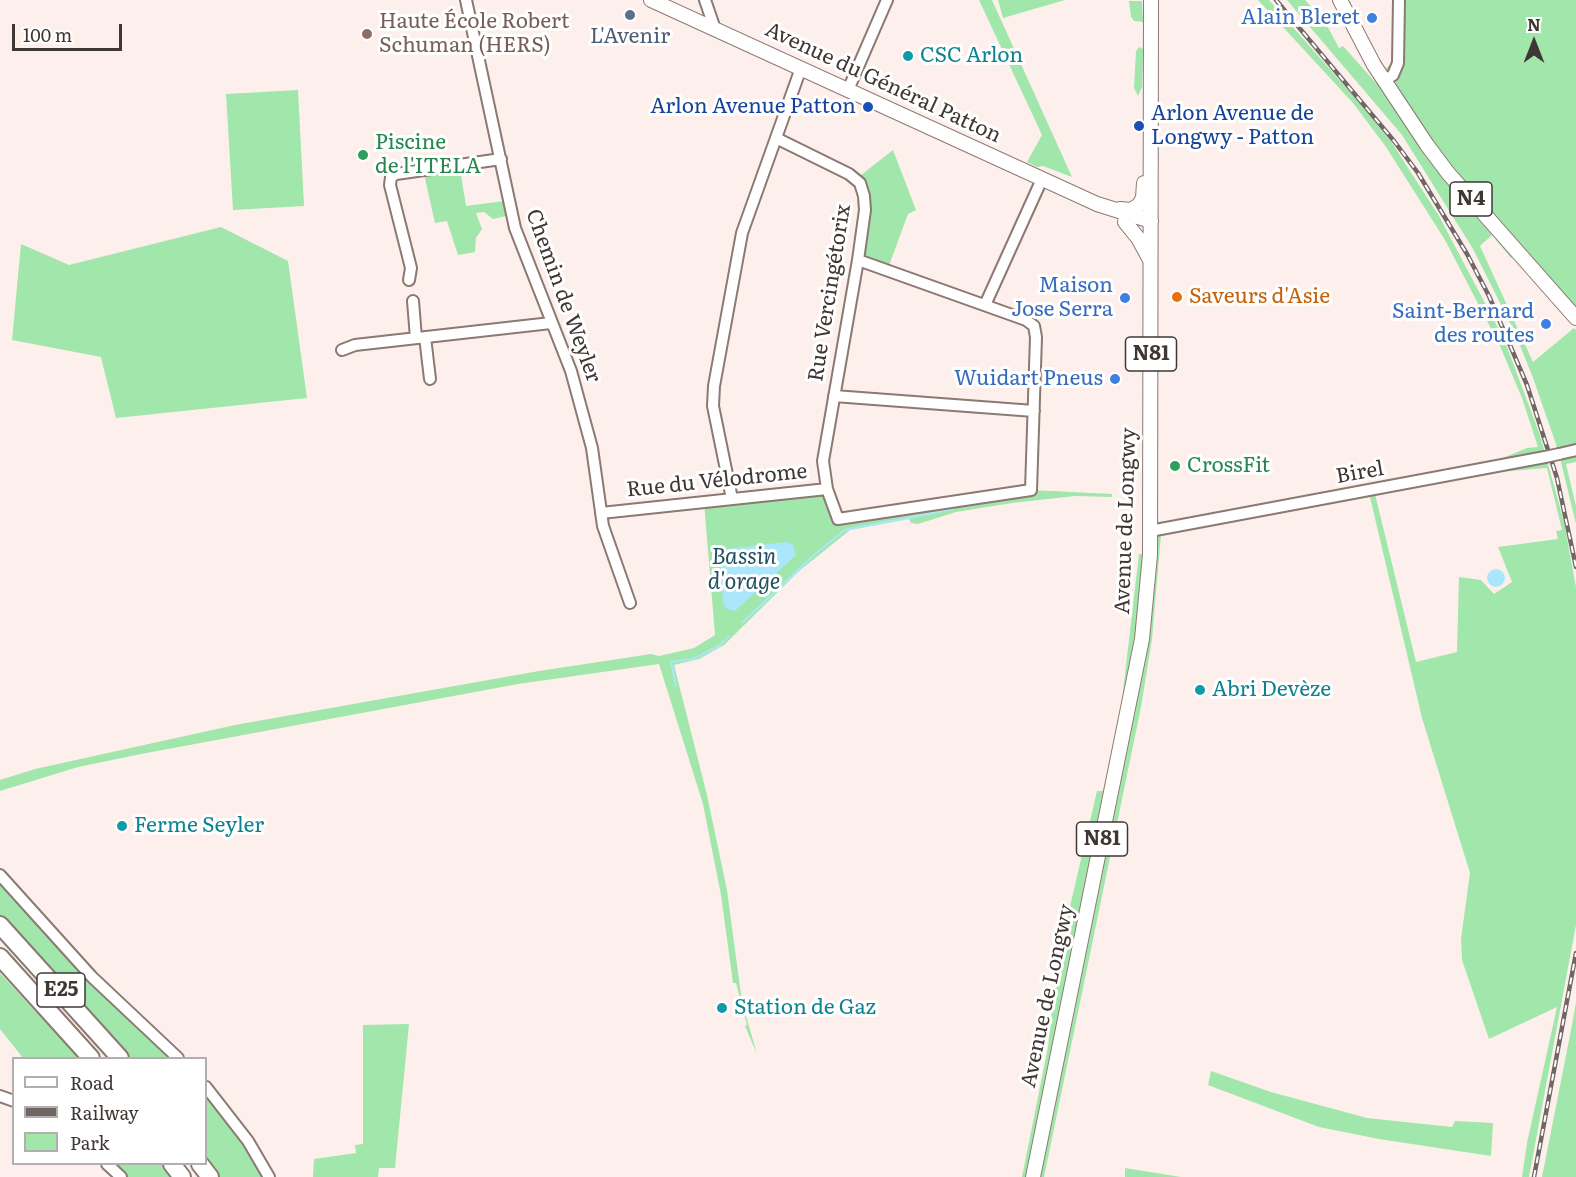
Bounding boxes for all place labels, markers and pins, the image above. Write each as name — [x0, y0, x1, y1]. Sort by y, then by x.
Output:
place label: Alain Bleret — [1241, 5, 1360, 31]
marker: L'Avenir — [623, 8, 637, 22]
place label: Haute École Robert Schuman (HERS) — [379, 9, 569, 59]
marker: Alain Bleret — [1365, 11, 1379, 25]
place label: L'Avenir — [590, 24, 670, 50]
marker: Haute École Robert Schuman (HERS) — [360, 27, 374, 41]
place label: CSC Arlon — [920, 43, 1023, 69]
marker: CSC Arlon — [901, 49, 915, 63]
place label: Arlon Avenue Patton — [650, 94, 856, 120]
marker: Arlon Avenue Patton — [861, 100, 875, 114]
place label: Arlon Avenue de Longwy - Patton — [1151, 101, 1314, 151]
marker: Arlon Avenue de Longwy - Patton — [1132, 119, 1146, 133]
place label: Piscine de l'ITELA — [375, 130, 481, 180]
marker: Piscine de l'ITELA — [356, 148, 370, 162]
place label: Maison Jose Serra — [1011, 273, 1113, 323]
place label: Saveurs d'Asie — [1189, 284, 1330, 310]
marker: Saveurs d'Asie — [1170, 290, 1184, 304]
marker: Maison Jose Serra — [1118, 291, 1132, 305]
place label: Saint-Bernard des routes — [1392, 299, 1534, 349]
marker: Saint-Bernard des routes — [1539, 317, 1553, 331]
place label: Wuidart Pneus — [954, 366, 1103, 392]
marker: Wuidart Pneus — [1108, 372, 1122, 386]
place label: CrossFit — [1187, 453, 1270, 479]
marker: CrossFit — [1168, 459, 1182, 473]
place label: Abri Devèze — [1212, 677, 1331, 703]
marker: Abri Devèze — [1193, 683, 1207, 697]
place label: Ferme Seyler — [134, 813, 264, 839]
marker: Ferme Seyler — [115, 819, 129, 833]
place label: Station de Gaz — [734, 995, 876, 1021]
marker: Station de Gaz — [715, 1001, 729, 1015]

